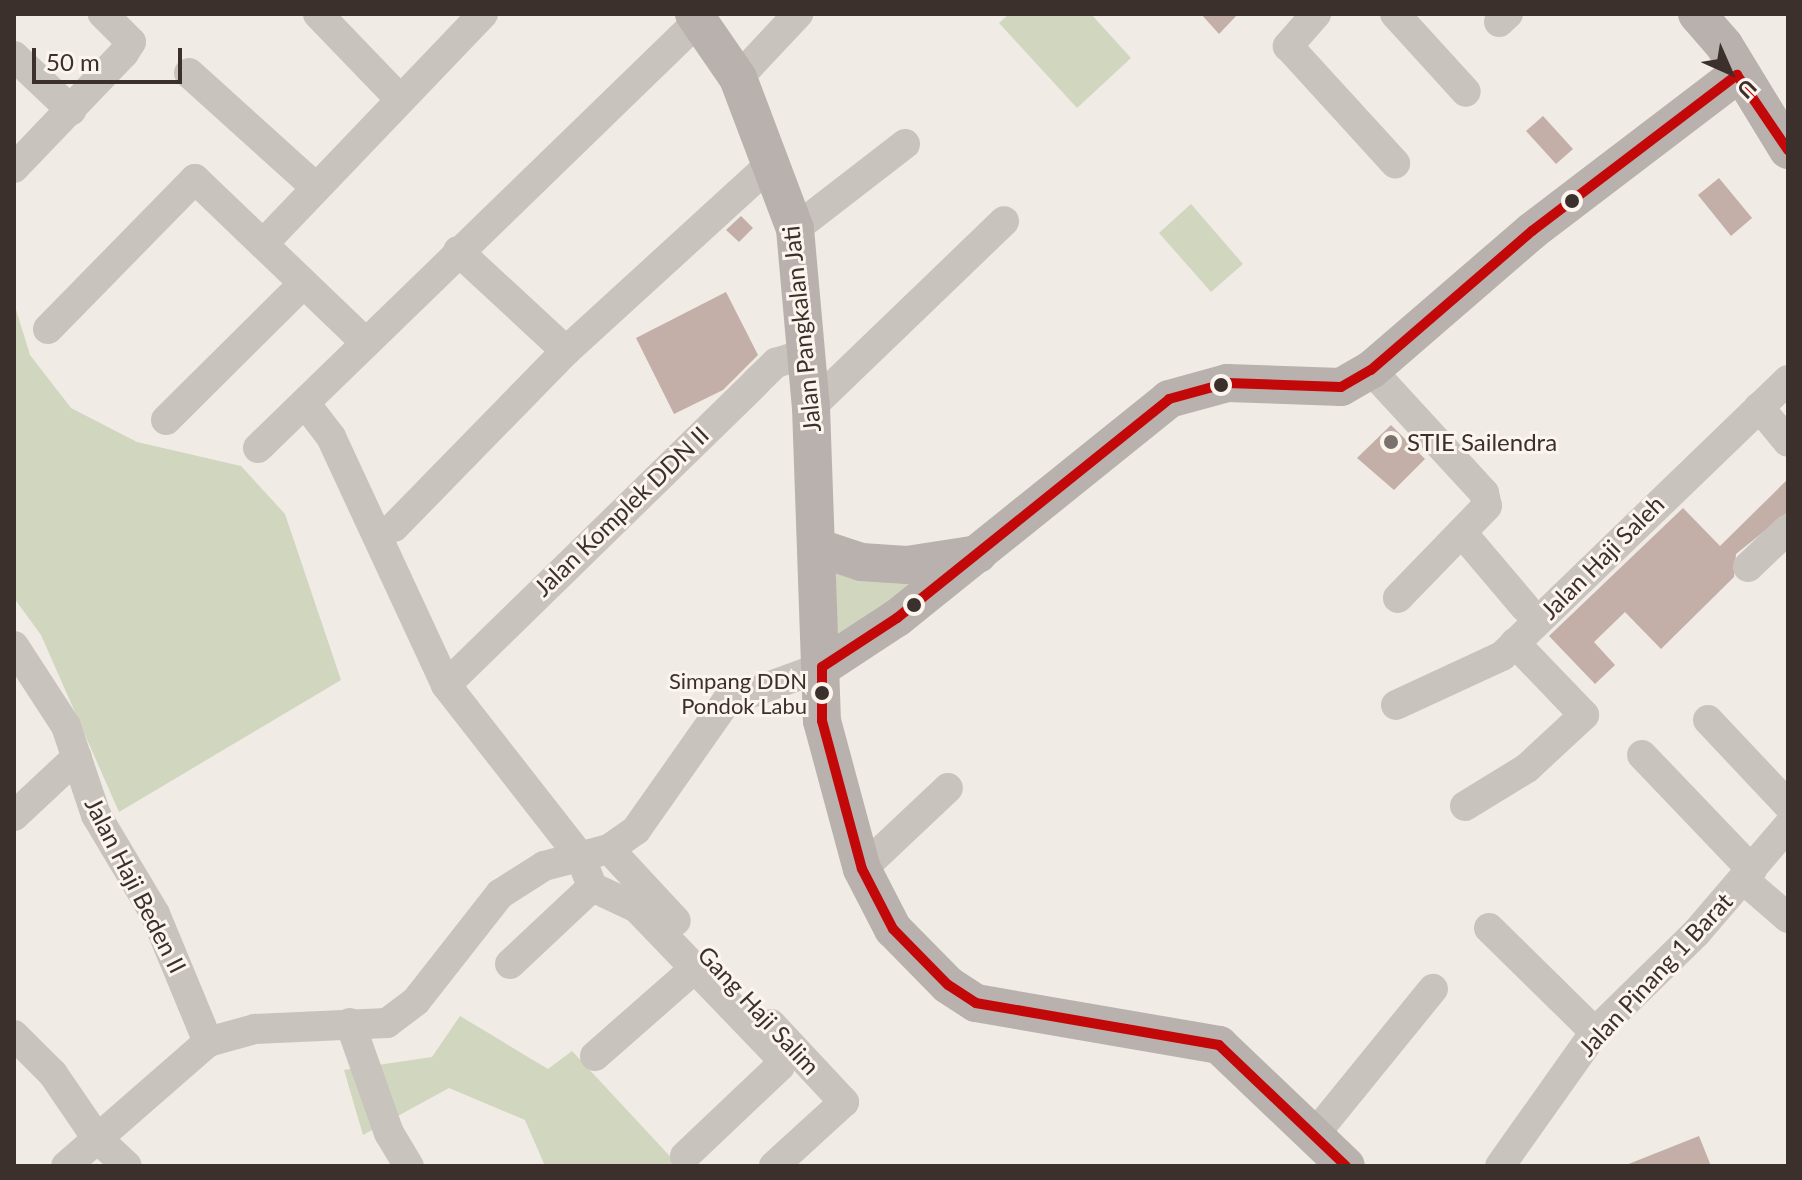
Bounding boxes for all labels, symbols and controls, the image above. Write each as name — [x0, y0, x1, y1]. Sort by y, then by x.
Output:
scale bar — [36, 32, 186, 82]
north arrow — [1690, 32, 1770, 112]
text: 50 m — [46, 47, 100, 76]
text: U — [1732, 74, 1763, 105]
unlabelled marker — [1564, 193, 1580, 209]
street label: Jalan Pangkalan Jati — [776, 224, 826, 434]
unlabelled marker — [1213, 377, 1229, 393]
street label: Jalan Komplek DDN II — [528, 420, 714, 602]
place label: STIE Sailendra — [1407, 428, 1557, 456]
marker: STIE Sailendra — [1382, 433, 1400, 451]
street label: Jalan Haji Saleh — [1534, 489, 1670, 625]
unlabelled marker — [906, 597, 922, 613]
place label: Simpang DDN Pondok Labu — [669, 667, 807, 718]
marker: Simpang DDN Pondok Labu — [814, 685, 830, 701]
street label: Jalan Haji Beden II — [79, 792, 193, 978]
street label: Jalan Pinang 1 Barat — [1572, 887, 1738, 1061]
street label: Gang Haji Salim — [692, 940, 826, 1080]

